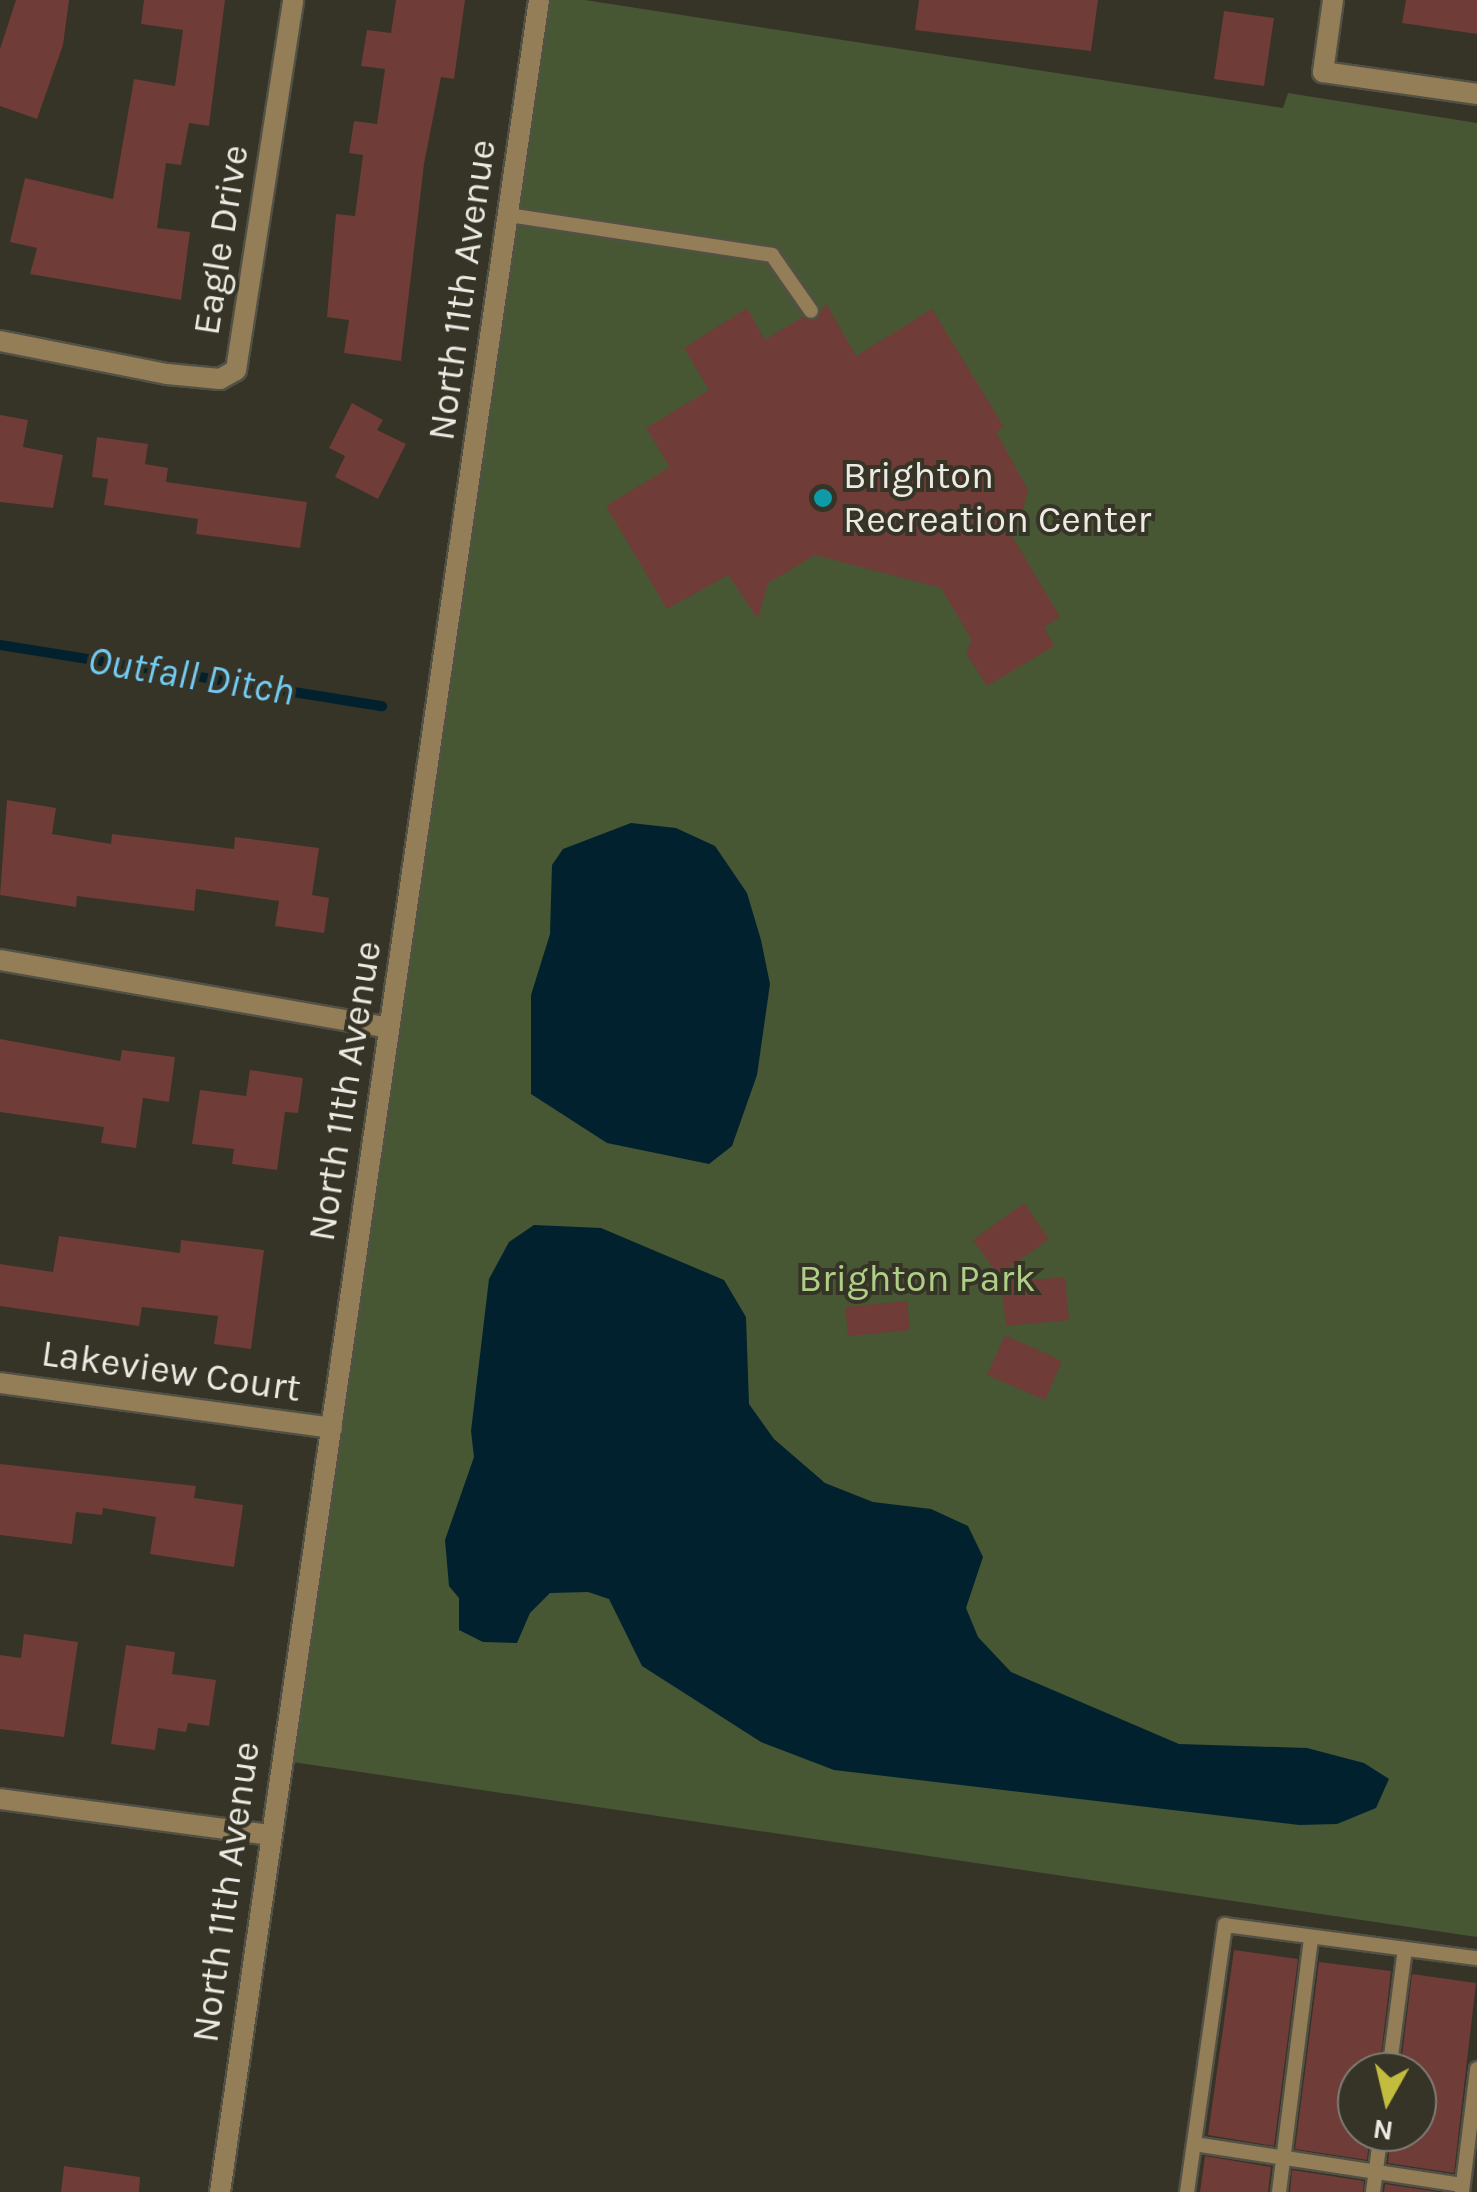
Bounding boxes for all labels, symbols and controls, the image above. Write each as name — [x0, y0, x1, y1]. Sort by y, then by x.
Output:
street label: North 11th Avenue — [418, 137, 506, 443]
street label: Eagle Drive — [183, 142, 259, 338]
place label: Brighton Recreation Center — [843, 453, 1151, 542]
marker: Brighton Recreation Center — [812, 487, 834, 509]
water label: Outfall Ditch — [84, 636, 298, 716]
street label: North 11th Avenue — [299, 938, 391, 1244]
park label: Brighton Park — [798, 1256, 1036, 1302]
street label: Lakeview Court — [39, 1330, 303, 1412]
street label: North 11th Avenue — [182, 1739, 270, 2045]
north arrow — [1337, 2052, 1437, 2152]
text: N — [1371, 2112, 1395, 2148]

